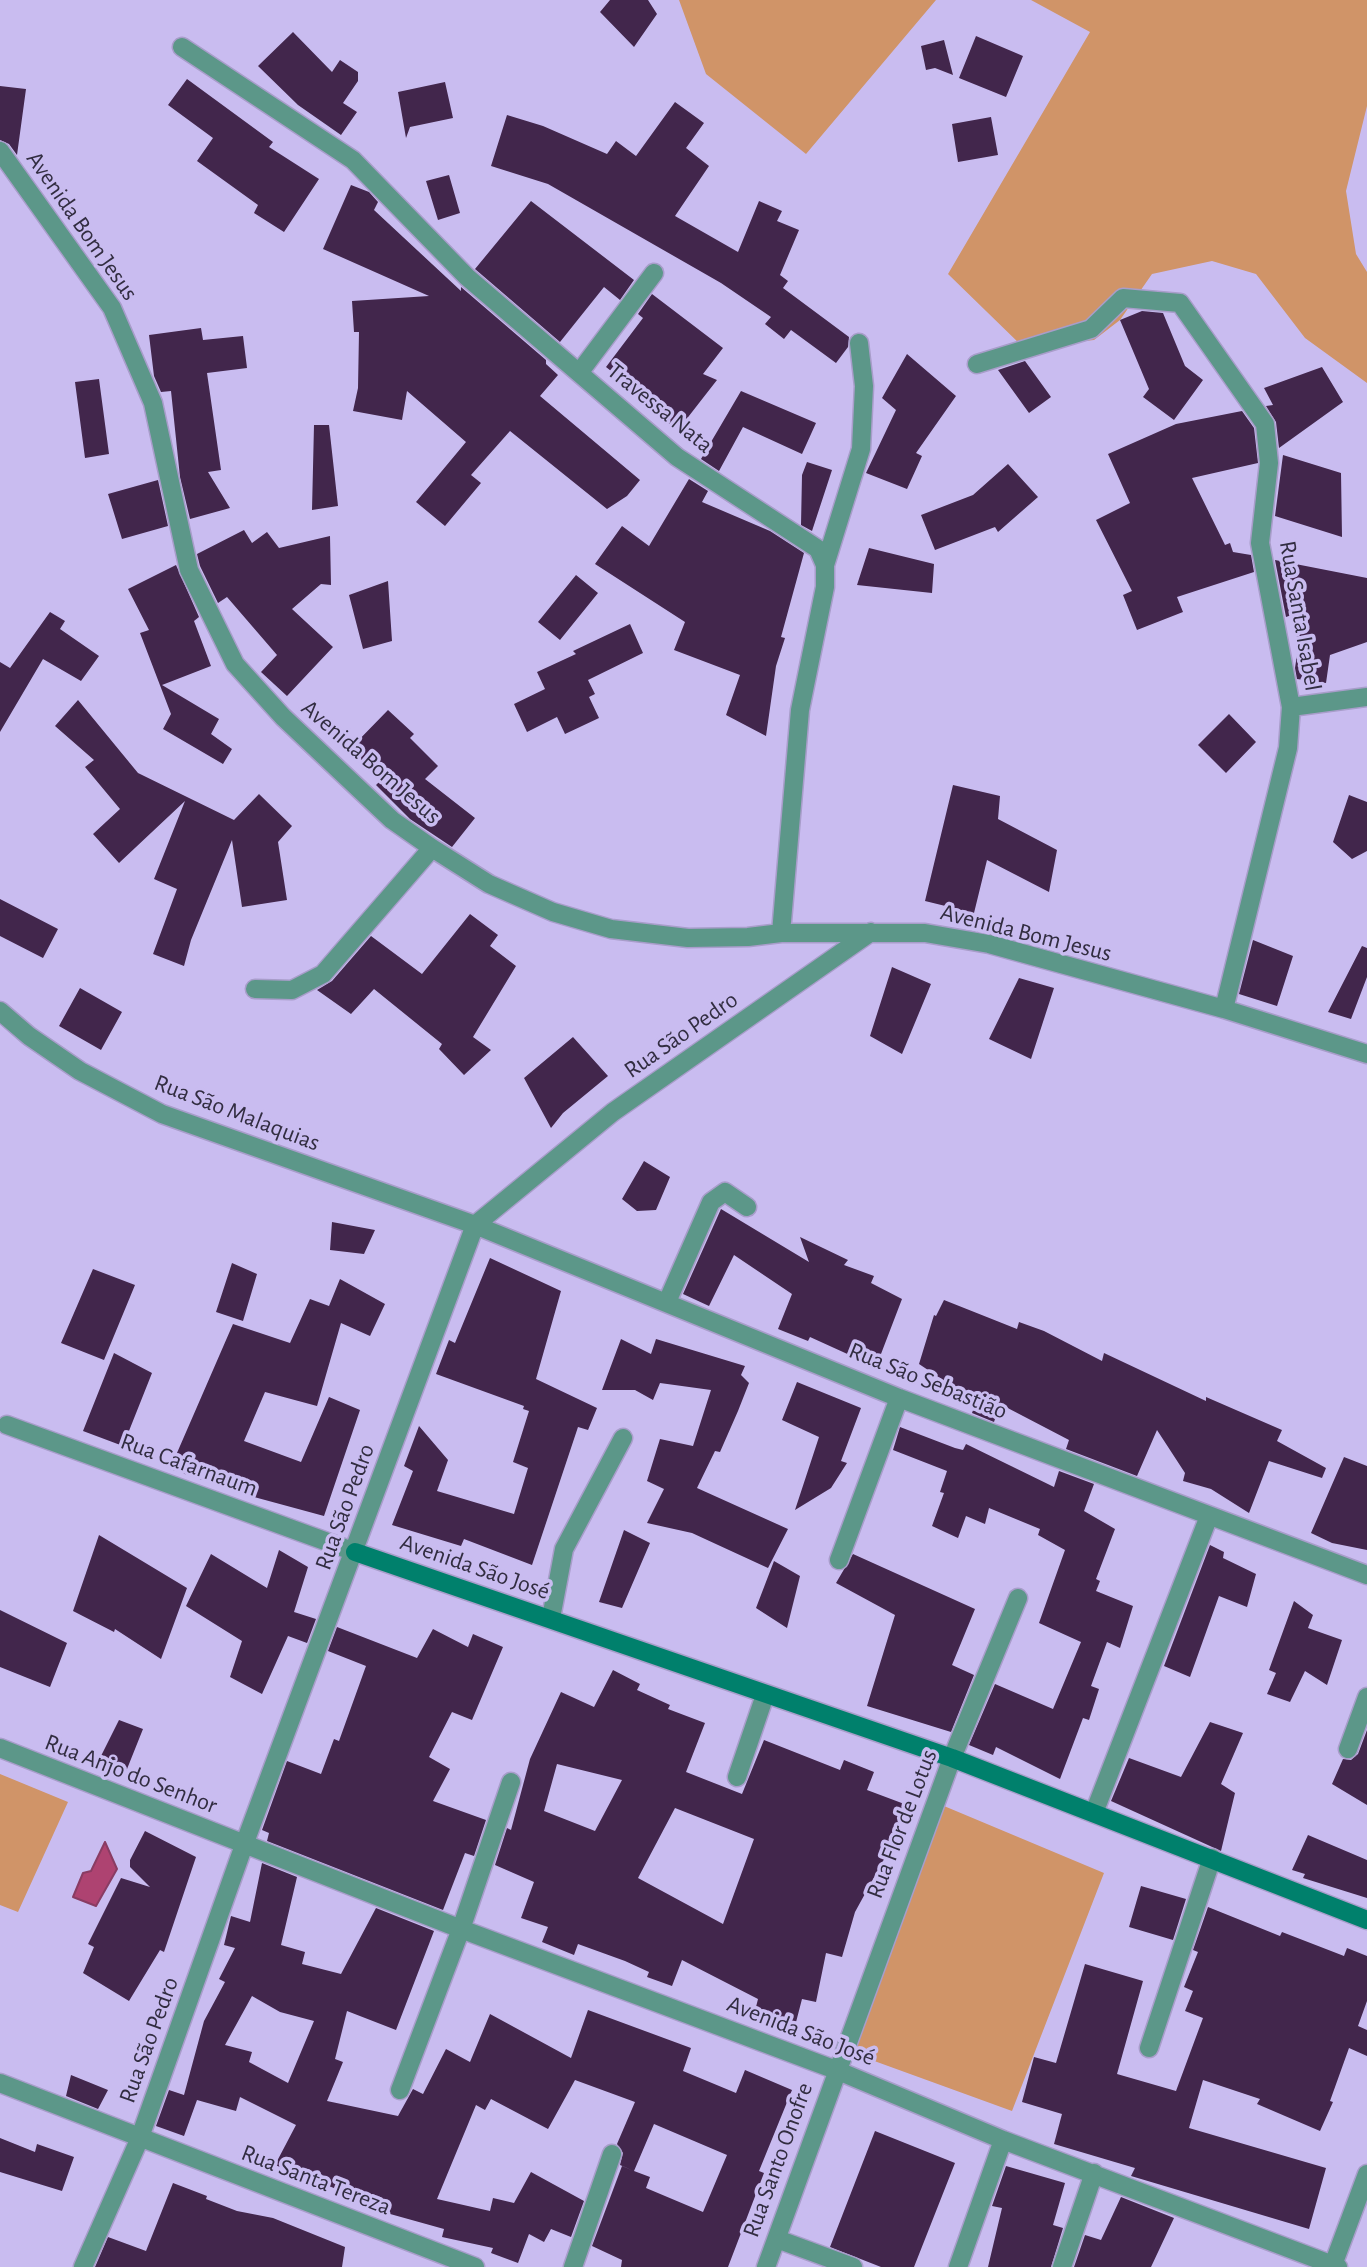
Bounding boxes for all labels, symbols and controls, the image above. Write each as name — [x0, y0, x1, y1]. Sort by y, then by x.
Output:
street label: Avenida Bom Jesus — [20, 146, 144, 306]
street label: Travessa Nata — [601, 357, 719, 459]
street label: Rua Santa Isabel — [1273, 539, 1327, 693]
street label: Avenida Bom Jesus — [295, 694, 447, 830]
street label: Avenida Bom Jesus — [937, 898, 1115, 968]
street label: Rua São Pedro — [619, 985, 743, 1085]
street label: Rua São Malaquias — [150, 1068, 324, 1158]
street label: Rua São Sebastião — [845, 1336, 1011, 1426]
street label: Rua Cafarnaum — [117, 1427, 261, 1503]
street label: Rua São Pedro — [309, 1440, 381, 1574]
street label: Avenida São José — [396, 1528, 554, 1606]
street label: Rua Anjo do Senhor — [41, 1728, 221, 1820]
street label: Rua Flor de Lotus — [860, 1745, 944, 1903]
street label: Rua São Pedro — [113, 1973, 185, 2107]
street label: Avenida São José — [723, 1990, 879, 2072]
street label: Rua Santo Onofre — [737, 2079, 819, 2241]
street label: Rua Santa Tereza — [237, 2138, 395, 2222]

